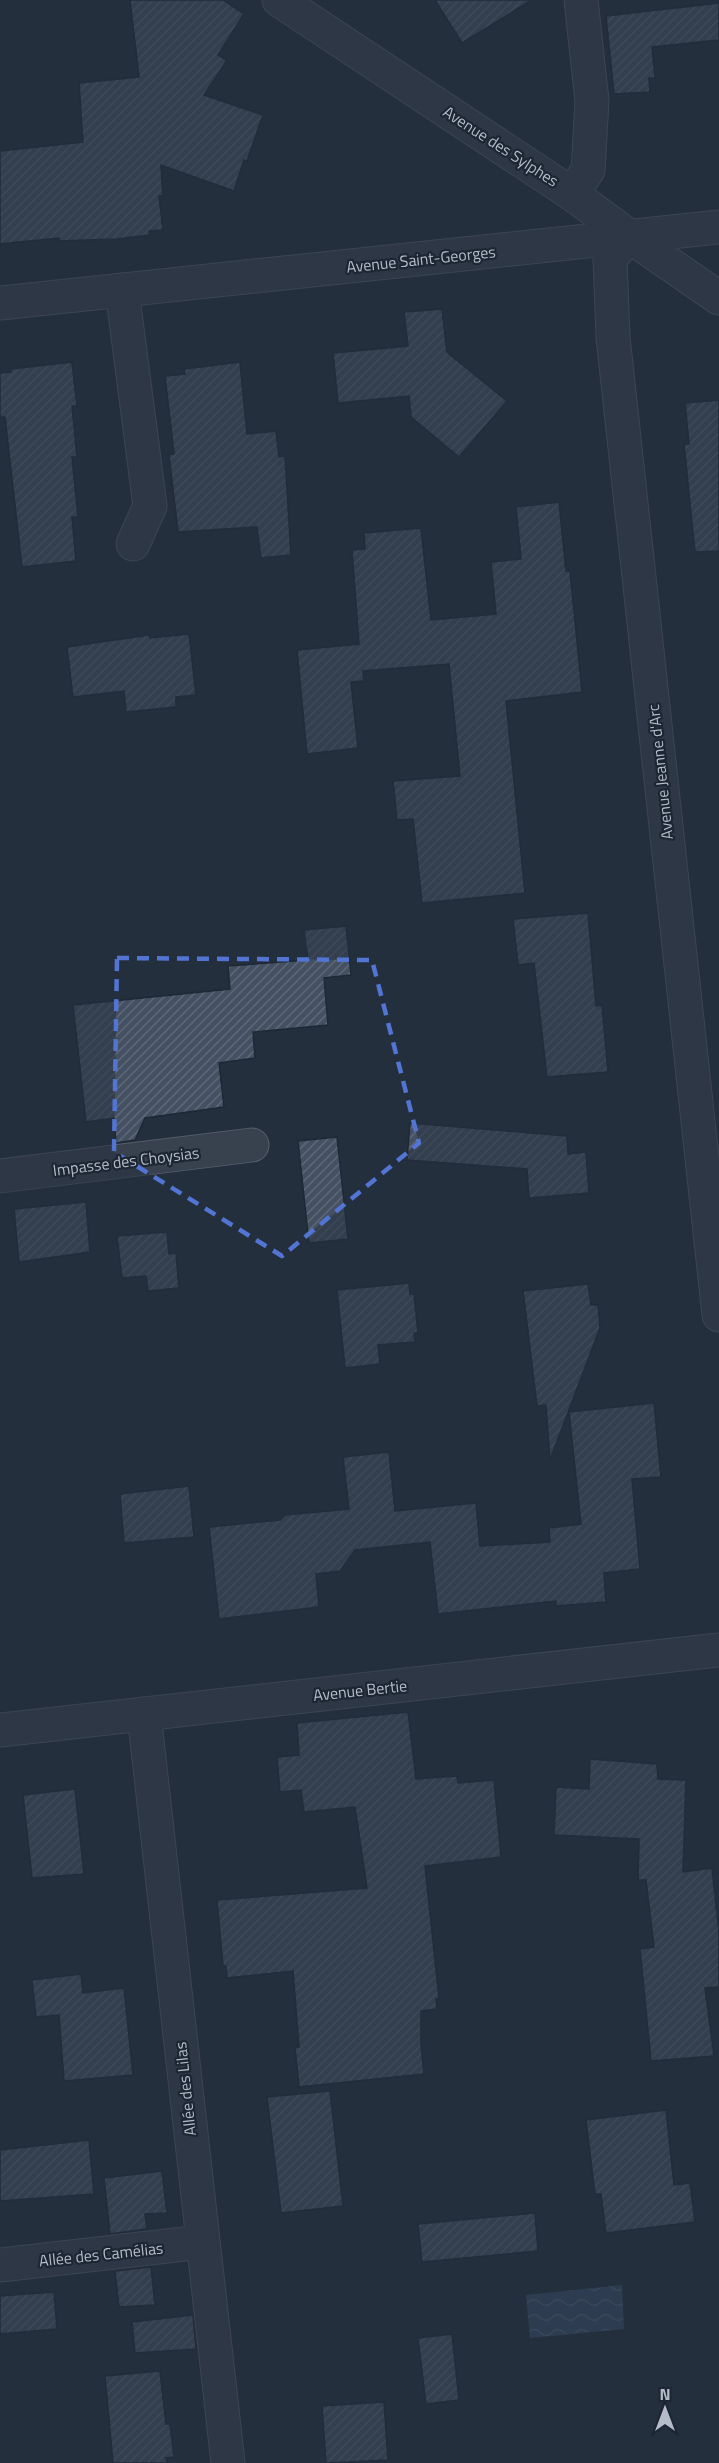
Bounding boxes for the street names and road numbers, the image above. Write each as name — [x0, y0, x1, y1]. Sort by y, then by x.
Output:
street label: Avenue des Sylphes — [438, 100, 564, 192]
street label: Avenue Saint-Georges — [345, 239, 497, 279]
street label: Avenue Jeanne d'Arc — [641, 703, 679, 841]
street label: Impasse des Choysias — [51, 1140, 201, 1182]
street label: Avenue Bertie — [312, 1673, 408, 1707]
street label: Allée des Lilas — [168, 2041, 202, 2137]
street label: Allée des Camélias — [38, 2236, 164, 2272]

